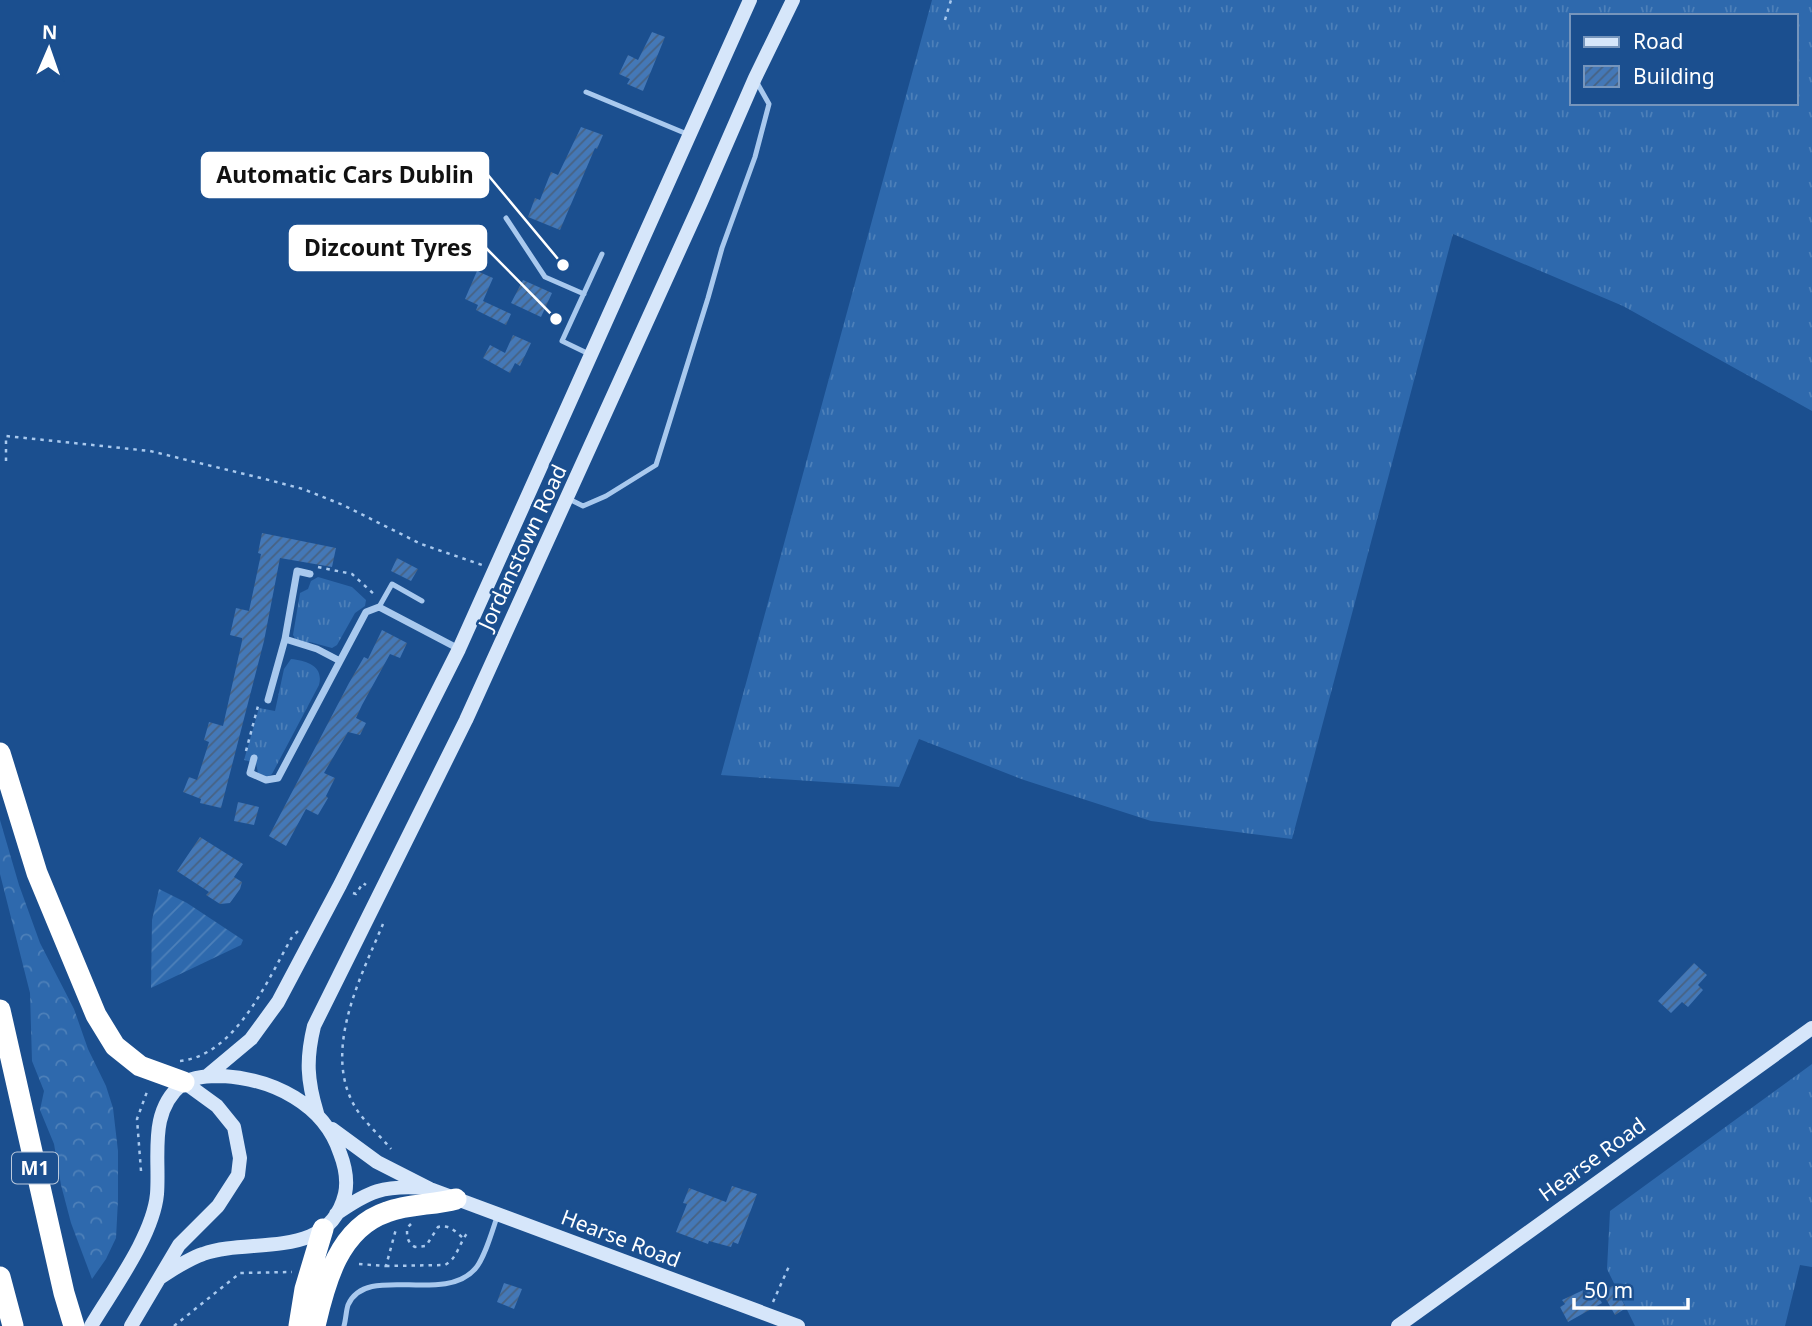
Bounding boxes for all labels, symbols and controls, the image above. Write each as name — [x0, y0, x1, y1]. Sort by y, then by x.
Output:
north arrow — [14, 14, 84, 84]
legend — [1570, 14, 1798, 105]
text: N — [41, 19, 58, 45]
text: Road — [1633, 27, 1683, 55]
text: Building — [1633, 62, 1715, 90]
callout: Automatic Cars Dublin — [202, 153, 488, 197]
text: Automatic Cars Dublin — [216, 158, 474, 190]
callout: Dizcount Tyres — [290, 226, 486, 270]
text: Dizcount Tyres — [304, 231, 472, 263]
street label: Jordanstown Road — [470, 460, 573, 636]
street label: Hearse Road — [1533, 1111, 1651, 1207]
road number: M1 — [12, 1152, 58, 1184]
street label: Hearse Road — [557, 1202, 685, 1274]
scale bar — [1574, 1266, 1688, 1310]
text: 50 m — [1584, 1276, 1633, 1304]

